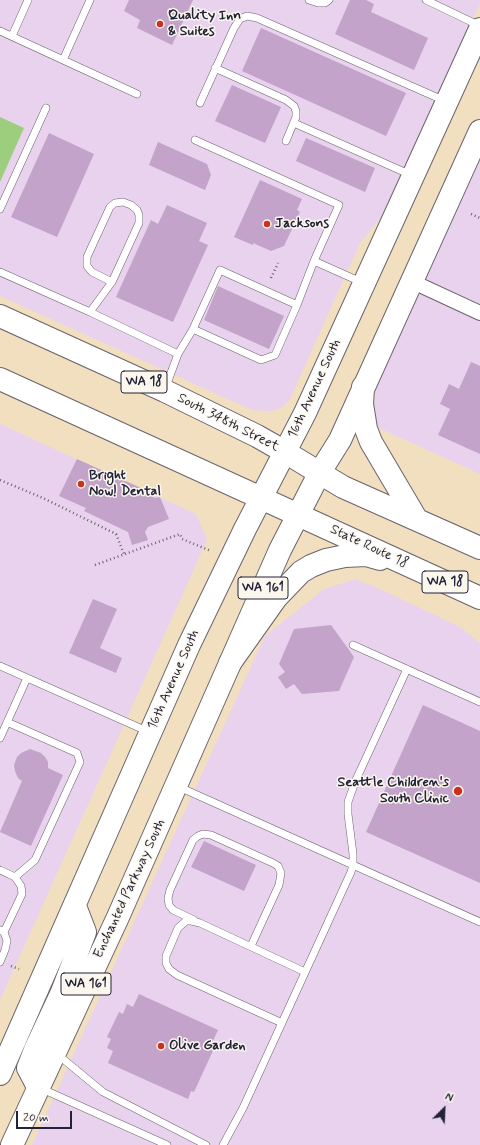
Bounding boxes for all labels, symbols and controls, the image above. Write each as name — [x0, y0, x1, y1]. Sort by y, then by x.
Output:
place label: Quality Inn & Suites — [168, 8, 241, 40]
marker: Quality Inn & Suites — [155, 19, 165, 29]
place label: Jacksons — [275, 216, 329, 232]
marker: Jacksons — [262, 219, 272, 229]
street label: 16th Avenue South — [285, 337, 345, 441]
road number: WA 18 — [121, 371, 167, 393]
street label: South 348th Street — [174, 390, 282, 456]
place label: Bright Now! Dental — [89, 468, 161, 500]
marker: Bright Now! Dental — [76, 479, 86, 489]
street label: State Route 18 — [327, 522, 411, 572]
road number: WA 18 — [422, 571, 468, 593]
road number: WA 161 — [238, 577, 288, 599]
street label: 16th Avenue South — [144, 627, 204, 733]
place label: Seattle Children's South Clinic — [338, 775, 449, 808]
marker: Seattle Children's South Clinic — [452, 785, 464, 797]
street label: Enchanted Parkway South — [90, 817, 170, 961]
road number: WA 161 — [61, 973, 111, 995]
place label: Olive Garden — [169, 1038, 246, 1054]
marker: Olive Garden — [156, 1041, 166, 1051]
north arrow — [424, 1089, 464, 1129]
text: N — [443, 1090, 455, 1106]
scale bar — [18, 1103, 74, 1129]
text: 20 m — [23, 1110, 49, 1126]

